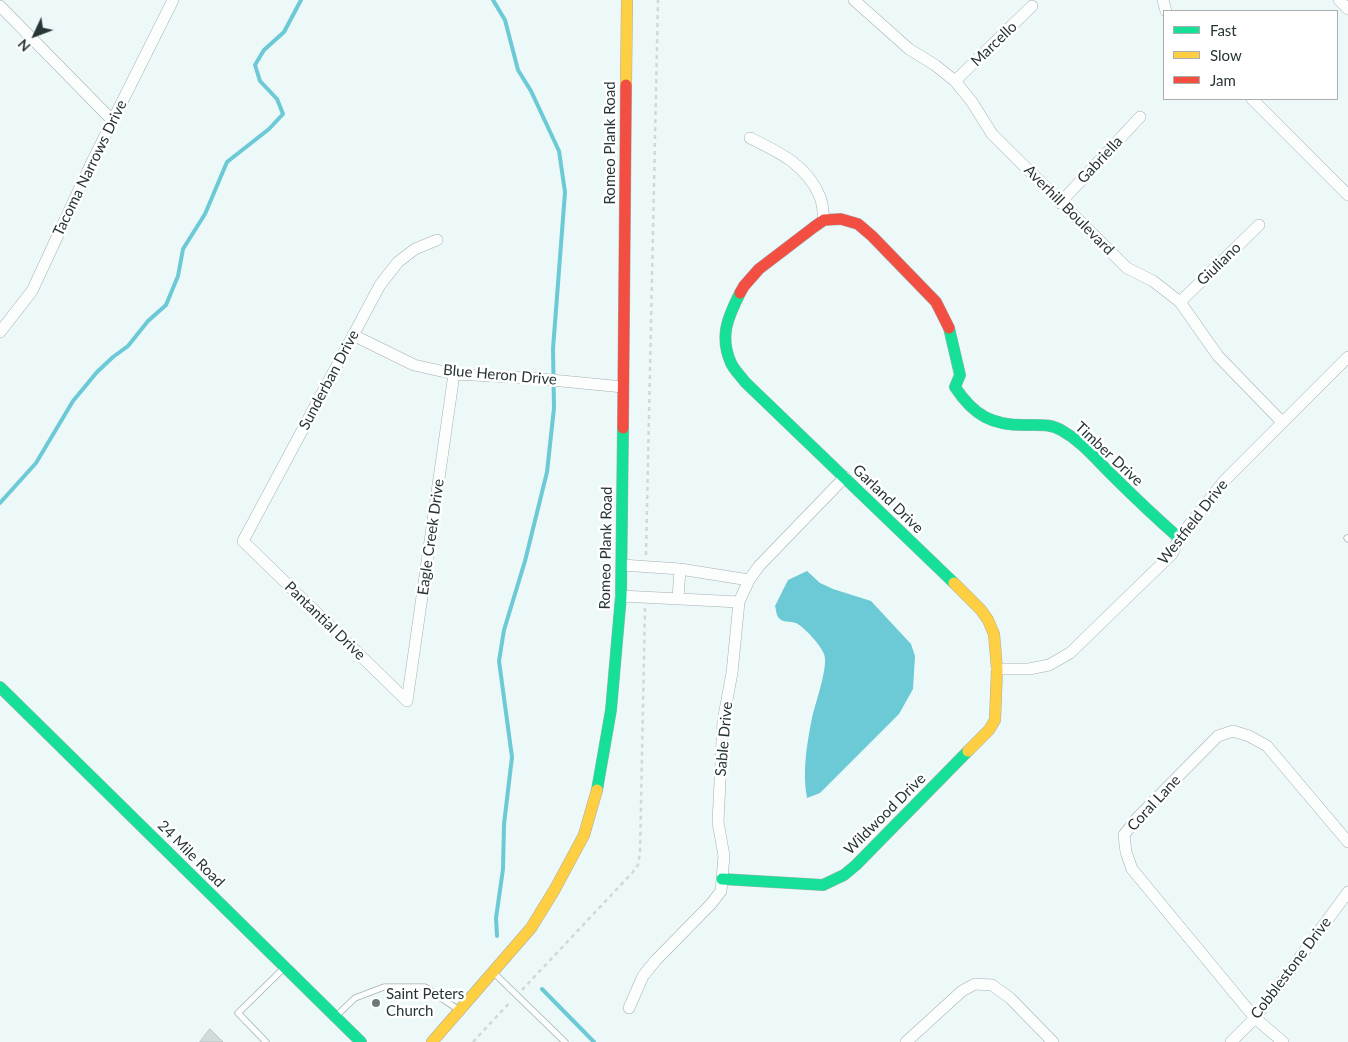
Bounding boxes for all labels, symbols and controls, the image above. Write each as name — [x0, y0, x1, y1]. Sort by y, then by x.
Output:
north arrow — [10, 10, 60, 60]
legend — [1163, 10, 1338, 100]
street label: Marcello — [967, 18, 1021, 70]
text: Fast — [1210, 21, 1237, 39]
text: N — [14, 36, 34, 55]
text: Slow — [1210, 46, 1242, 64]
text: Jam — [1210, 71, 1236, 89]
street label: Romeo Plank Road — [601, 81, 619, 205]
street label: Tacoma Narrows Drive — [49, 97, 131, 239]
street label: Gabriella — [1074, 133, 1126, 187]
street label: Averhill Boulevard — [1020, 161, 1118, 259]
street label: Giuliano — [1193, 239, 1245, 289]
street label: Sunderban Drive — [295, 327, 363, 433]
street label: Blue Heron Drive — [442, 361, 558, 389]
street label: Timber Drive — [1071, 418, 1147, 490]
street label: Garland Drive — [849, 461, 927, 537]
street label: Westfield Drive — [1154, 476, 1232, 568]
street label: Eagle Creek Drive — [414, 478, 448, 596]
street label: Romeo Plank Road — [596, 486, 616, 610]
street label: Pantantial Drive — [281, 578, 369, 664]
street label: Sable Drive — [712, 701, 736, 777]
street label: Wildwood Drive — [841, 770, 929, 858]
street label: Coral Lane — [1124, 771, 1184, 835]
street label: 24 Mile Road — [154, 817, 228, 891]
street label: Cobblestone Drive — [1247, 914, 1335, 1022]
place label: Saint Peters Church — [386, 985, 464, 1020]
marker: Saint Peters Church — [370, 997, 382, 1009]

